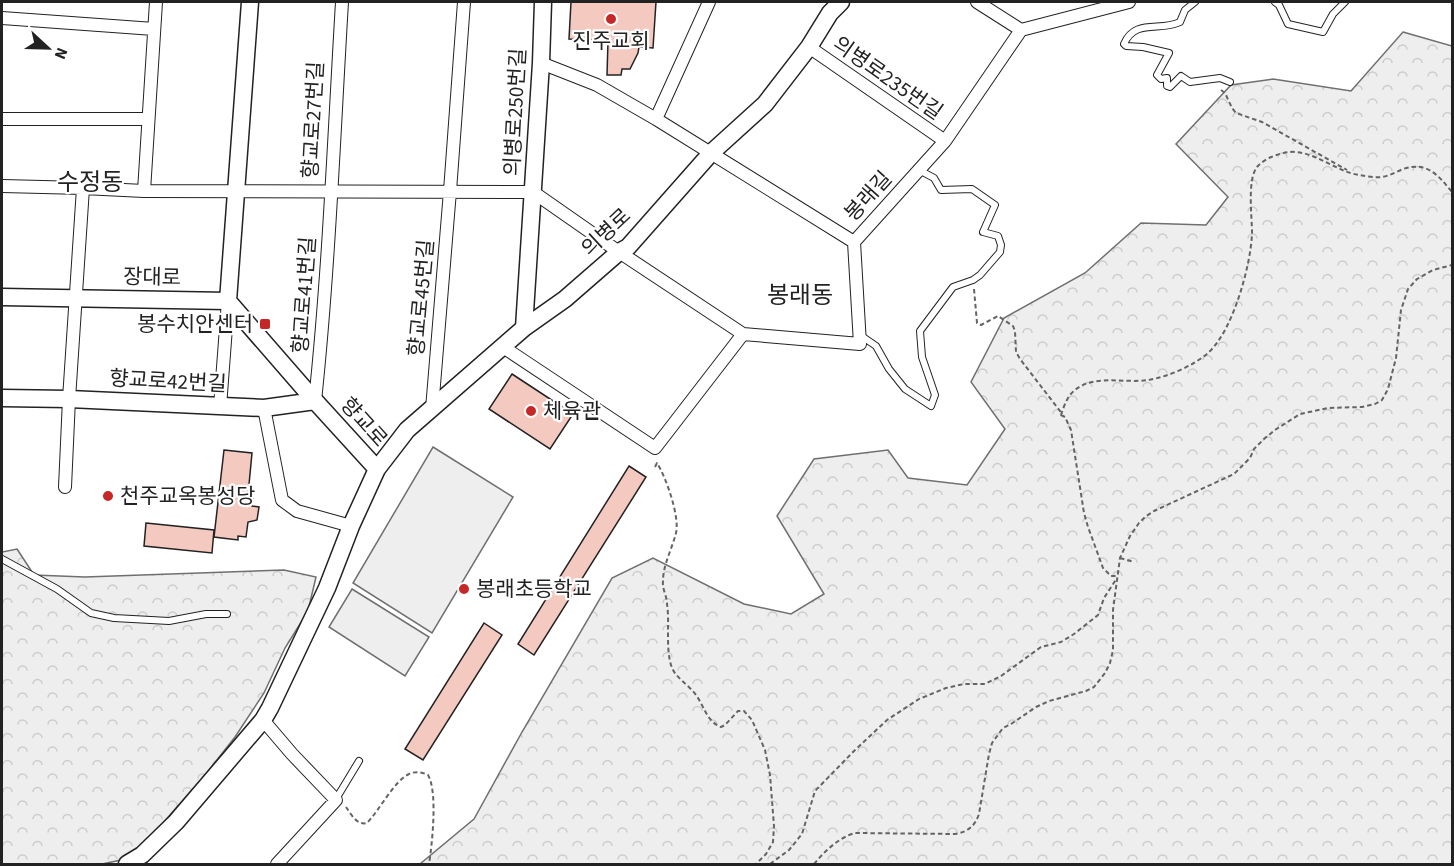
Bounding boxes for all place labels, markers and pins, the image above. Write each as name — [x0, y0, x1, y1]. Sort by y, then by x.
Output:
marker: 진주교회 — [604, 12, 618, 26]
place label: 진주교회 — [572, 26, 650, 56]
place label: 봉수치안센터 — [137, 309, 253, 339]
marker: 봉수치안센터 — [258, 317, 272, 331]
place label: 체육관 — [543, 396, 601, 426]
marker: 체육관 — [524, 404, 538, 418]
place label: 천주교옥봉성당 — [120, 481, 255, 511]
marker: 천주교옥봉성당 — [101, 489, 115, 503]
place label: 봉래초등학교 — [476, 574, 592, 604]
marker: 봉래초등학교 — [457, 582, 471, 596]

